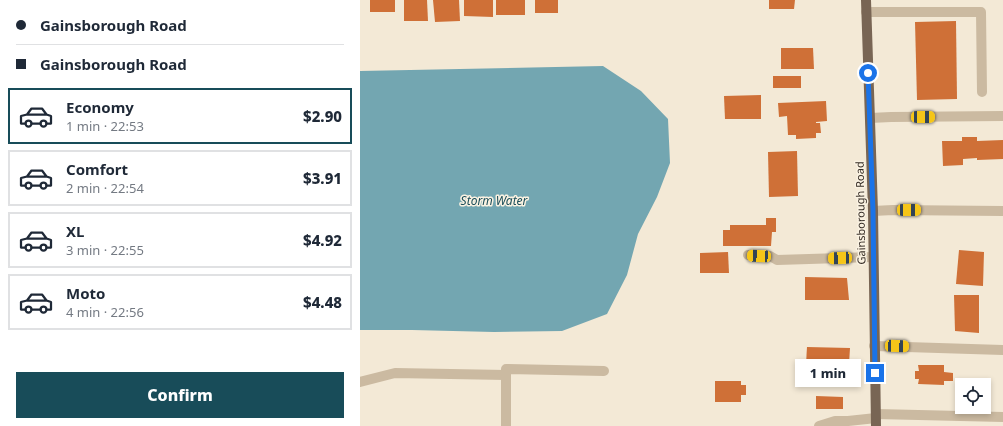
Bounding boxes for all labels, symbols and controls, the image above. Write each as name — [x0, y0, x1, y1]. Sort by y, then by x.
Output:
text: Gainsborough Road — [40, 15, 187, 35]
text: Gainsborough Road — [40, 54, 187, 74]
route start — [859, 64, 877, 82]
text: Economy — [66, 97, 134, 117]
icon: car — [18, 98, 54, 134]
text: $2.90 — [303, 106, 342, 126]
car — [911, 111, 935, 123]
text: 1 min · 22:53 — [66, 117, 144, 135]
text: Comfort — [66, 159, 128, 179]
icon: car — [18, 160, 54, 196]
street label: Gainsborough Road — [852, 161, 868, 265]
text: $3.91 — [303, 168, 342, 188]
text: 2 min · 22:54 — [66, 179, 144, 197]
water label: Storm Water — [461, 192, 529, 209]
car — [897, 204, 921, 216]
text: XL — [66, 221, 84, 241]
icon: car — [18, 222, 54, 258]
text: $4.92 — [303, 230, 342, 250]
text: 3 min · 22:55 — [66, 241, 144, 259]
car — [747, 249, 771, 263]
car — [828, 252, 852, 264]
text: Moto — [66, 283, 105, 303]
icon: car — [18, 284, 54, 320]
text: $4.48 — [303, 292, 342, 312]
text: 4 min · 22:56 — [66, 303, 144, 321]
car — [885, 340, 909, 352]
callout: 1 min — [795, 359, 861, 387]
text: 1 min — [810, 364, 846, 382]
route end — [866, 364, 884, 382]
button: Confirm — [16, 372, 344, 418]
map controls — [955, 378, 991, 414]
button: locate — [955, 378, 991, 414]

